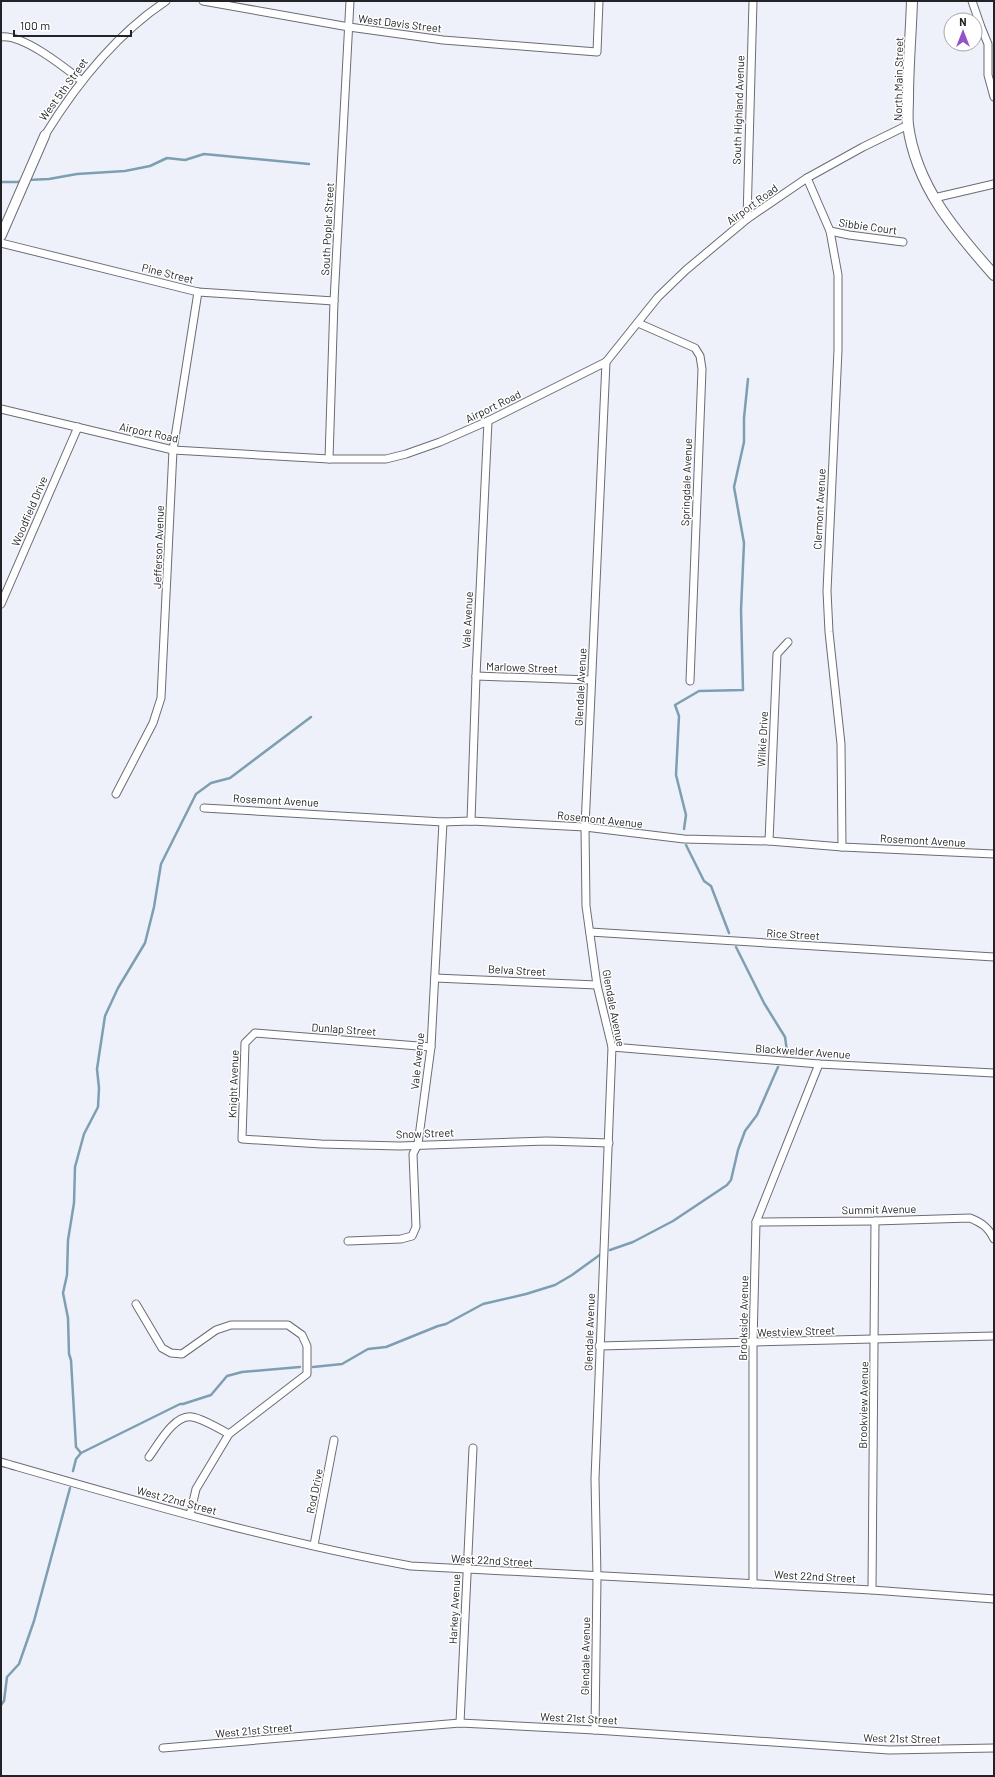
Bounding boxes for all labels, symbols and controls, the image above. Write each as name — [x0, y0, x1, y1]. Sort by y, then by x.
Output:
street label: West Davis Street — [357, 11, 443, 35]
scale bar — [14, 12, 131, 38]
north arrow — [943, 12, 983, 52]
text: N — [959, 15, 967, 28]
text: 100 m — [20, 18, 50, 32]
street label: North Main Street — [891, 37, 905, 121]
street label: West 5th Street — [36, 55, 90, 123]
street label: South Highland Avenue — [730, 55, 746, 165]
street label: Airport Road — [724, 181, 780, 227]
street label: South Poplar Street — [318, 182, 336, 276]
street label: Sibbie Court — [838, 215, 898, 237]
street label: Pine Street — [141, 260, 195, 286]
street label: Airport Road — [463, 387, 523, 425]
street label: Airport Road — [118, 419, 180, 445]
street label: Springdale Avenue — [678, 438, 694, 526]
street label: Clermont Avenue — [810, 468, 828, 550]
street label: Woodfield Drive — [8, 474, 50, 548]
street label: Jefferson Avenue — [150, 505, 166, 589]
street label: Vale Avenue — [459, 591, 475, 649]
street label: Glendale Avenue — [571, 647, 589, 726]
street label: Marlowe Street — [486, 659, 558, 675]
street label: Wilkie Drive — [754, 711, 770, 767]
street label: Rosemont Avenue — [233, 791, 319, 809]
street label: Rosemont Avenue — [557, 808, 644, 830]
street label: Rosemont Avenue — [880, 831, 966, 849]
street label: Rice Street — [766, 926, 820, 942]
street label: Belva Street — [488, 962, 546, 978]
street label: Glendale Avenue — [600, 968, 628, 1048]
street label: Dunlap Street — [311, 1020, 377, 1038]
street label: Vale Avenue — [408, 1032, 426, 1090]
street label: Blackwelder Avenue — [755, 1041, 851, 1061]
street label: Knight Avenue — [225, 1049, 241, 1118]
street label: Snow Street — [396, 1125, 454, 1141]
street label: Summit Avenue — [842, 1202, 916, 1216]
street label: Brookside Avenue — [736, 1275, 750, 1361]
street label: Glendale Avenue — [581, 1293, 597, 1371]
street label: Westview Street — [757, 1323, 835, 1339]
street label: Brookview Avenue — [856, 1361, 870, 1449]
street label: Rod Drive — [303, 1467, 325, 1515]
street label: West 22nd Street — [136, 1483, 218, 1517]
street label: West 22nd Street — [451, 1551, 533, 1569]
street label: West 22nd Street — [774, 1567, 856, 1585]
street label: Harkey Avenue — [446, 1574, 462, 1644]
street label: Glendale Avenue — [578, 1617, 592, 1695]
street label: West 21st Street — [540, 1709, 618, 1727]
street label: West 21st Street — [215, 1720, 293, 1740]
street label: West 21st Street — [863, 1731, 941, 1745]

